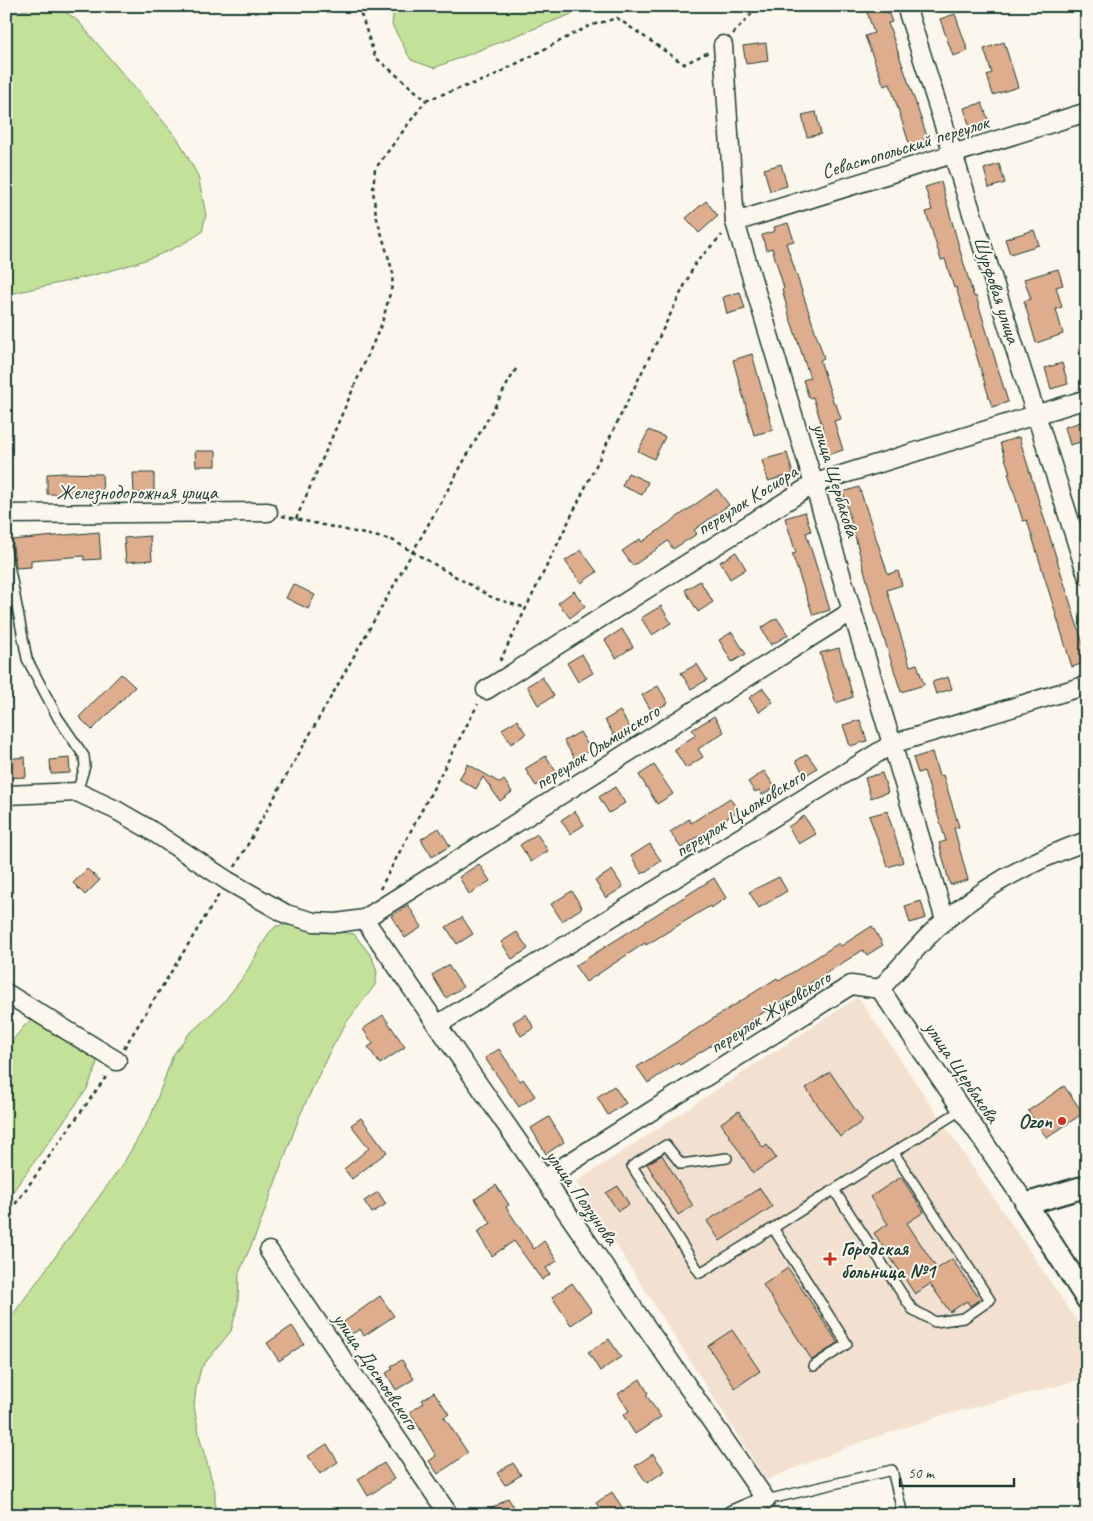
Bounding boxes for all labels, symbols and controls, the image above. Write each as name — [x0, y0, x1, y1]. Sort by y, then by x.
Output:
street label: Севастопольский переулок — [818, 109, 993, 184]
street label: Шурфовая улица — [968, 233, 1026, 348]
street label: улица Щербакова — [807, 419, 866, 541]
street label: переулок Косиора — [692, 458, 804, 541]
street label: Железнодорожная улица — [57, 480, 219, 505]
street label: переулок Ольминского — [530, 698, 665, 795]
street label: переулок Циолковского — [670, 762, 811, 863]
street label: переулок Жуковского — [705, 964, 837, 1059]
street label: улица Щербакова — [918, 1015, 1006, 1129]
place label: Ozon — [1019, 1109, 1053, 1134]
marker: Ozon — [1056, 1115, 1068, 1127]
street label: улица Ползунова — [539, 1144, 625, 1251]
place label: Городская больница №1 — [841, 1236, 937, 1284]
marker: Городская больница №1 — [823, 1252, 837, 1266]
street label: улица Достоевского — [327, 1307, 426, 1436]
scale bar — [900, 1456, 1014, 1488]
text: 50 m — [908, 1464, 935, 1483]

